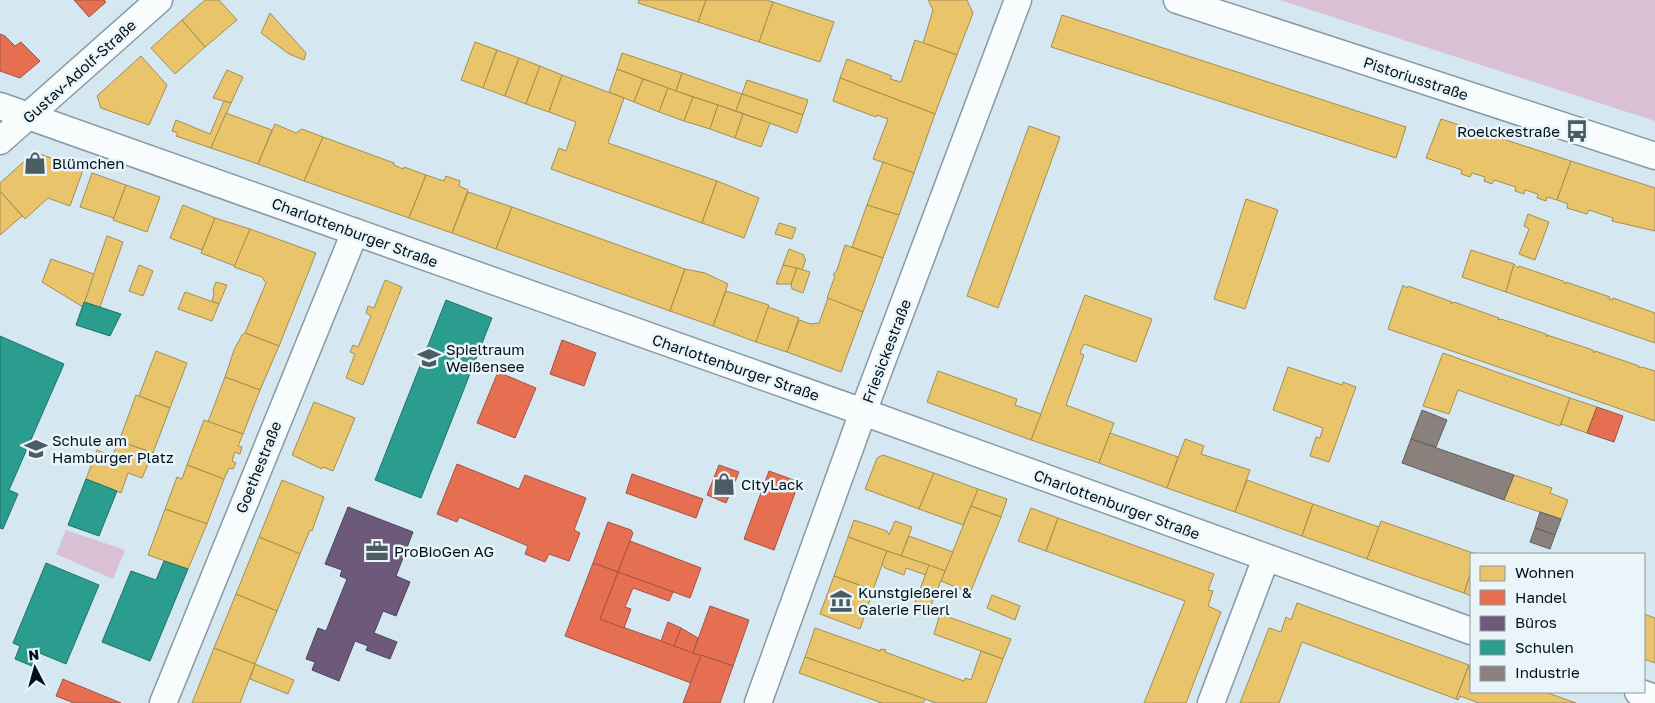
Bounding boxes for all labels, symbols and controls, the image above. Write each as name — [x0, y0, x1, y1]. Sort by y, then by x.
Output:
street label: Gustav-Adolf-Straße — [19, 15, 140, 127]
street label: Pistoriusstraße — [1361, 53, 1471, 104]
bus stop icon: Roelckestraße — [1564, 118, 1590, 144]
place label: Roelckestraße — [1457, 122, 1560, 140]
shop icon: Blümchen — [22, 150, 48, 176]
place label: Blümchen — [52, 154, 125, 172]
street label: Charlottenburger Straße — [269, 194, 441, 271]
street label: Friesickestraße — [858, 296, 914, 406]
street label: Charlottenburger Straße — [650, 330, 822, 404]
place label: Spieltraum Weißensee — [446, 340, 525, 375]
school or university icon: Spieltraum Weißensee — [416, 345, 442, 371]
street label: Goethestraße — [231, 418, 285, 516]
place label: Schule am Hamburger Platz — [52, 431, 174, 466]
school or university icon: Schule am Hamburger Platz — [23, 436, 49, 462]
street label: Charlottenburger Straße — [1031, 466, 1203, 543]
shop icon: CityLack — [711, 471, 737, 497]
place label: CityLack — [741, 475, 804, 493]
office icon: ProBioGen AG — [364, 538, 390, 564]
place label: ProBioGen AG — [394, 542, 494, 560]
legend — [1470, 553, 1645, 693]
text: Wohnen — [1515, 563, 1574, 581]
place label: Kunstgießerei & Galerie Flierl — [858, 583, 972, 618]
museum icon: Kunstgießerei & Galerie Flierl — [828, 588, 854, 614]
text: Handel — [1515, 588, 1567, 606]
text: Büros — [1515, 613, 1557, 631]
text: Schulen — [1515, 638, 1574, 656]
north arrow — [10, 643, 60, 693]
text: N — [27, 646, 40, 664]
text: Industrie — [1515, 663, 1580, 681]

